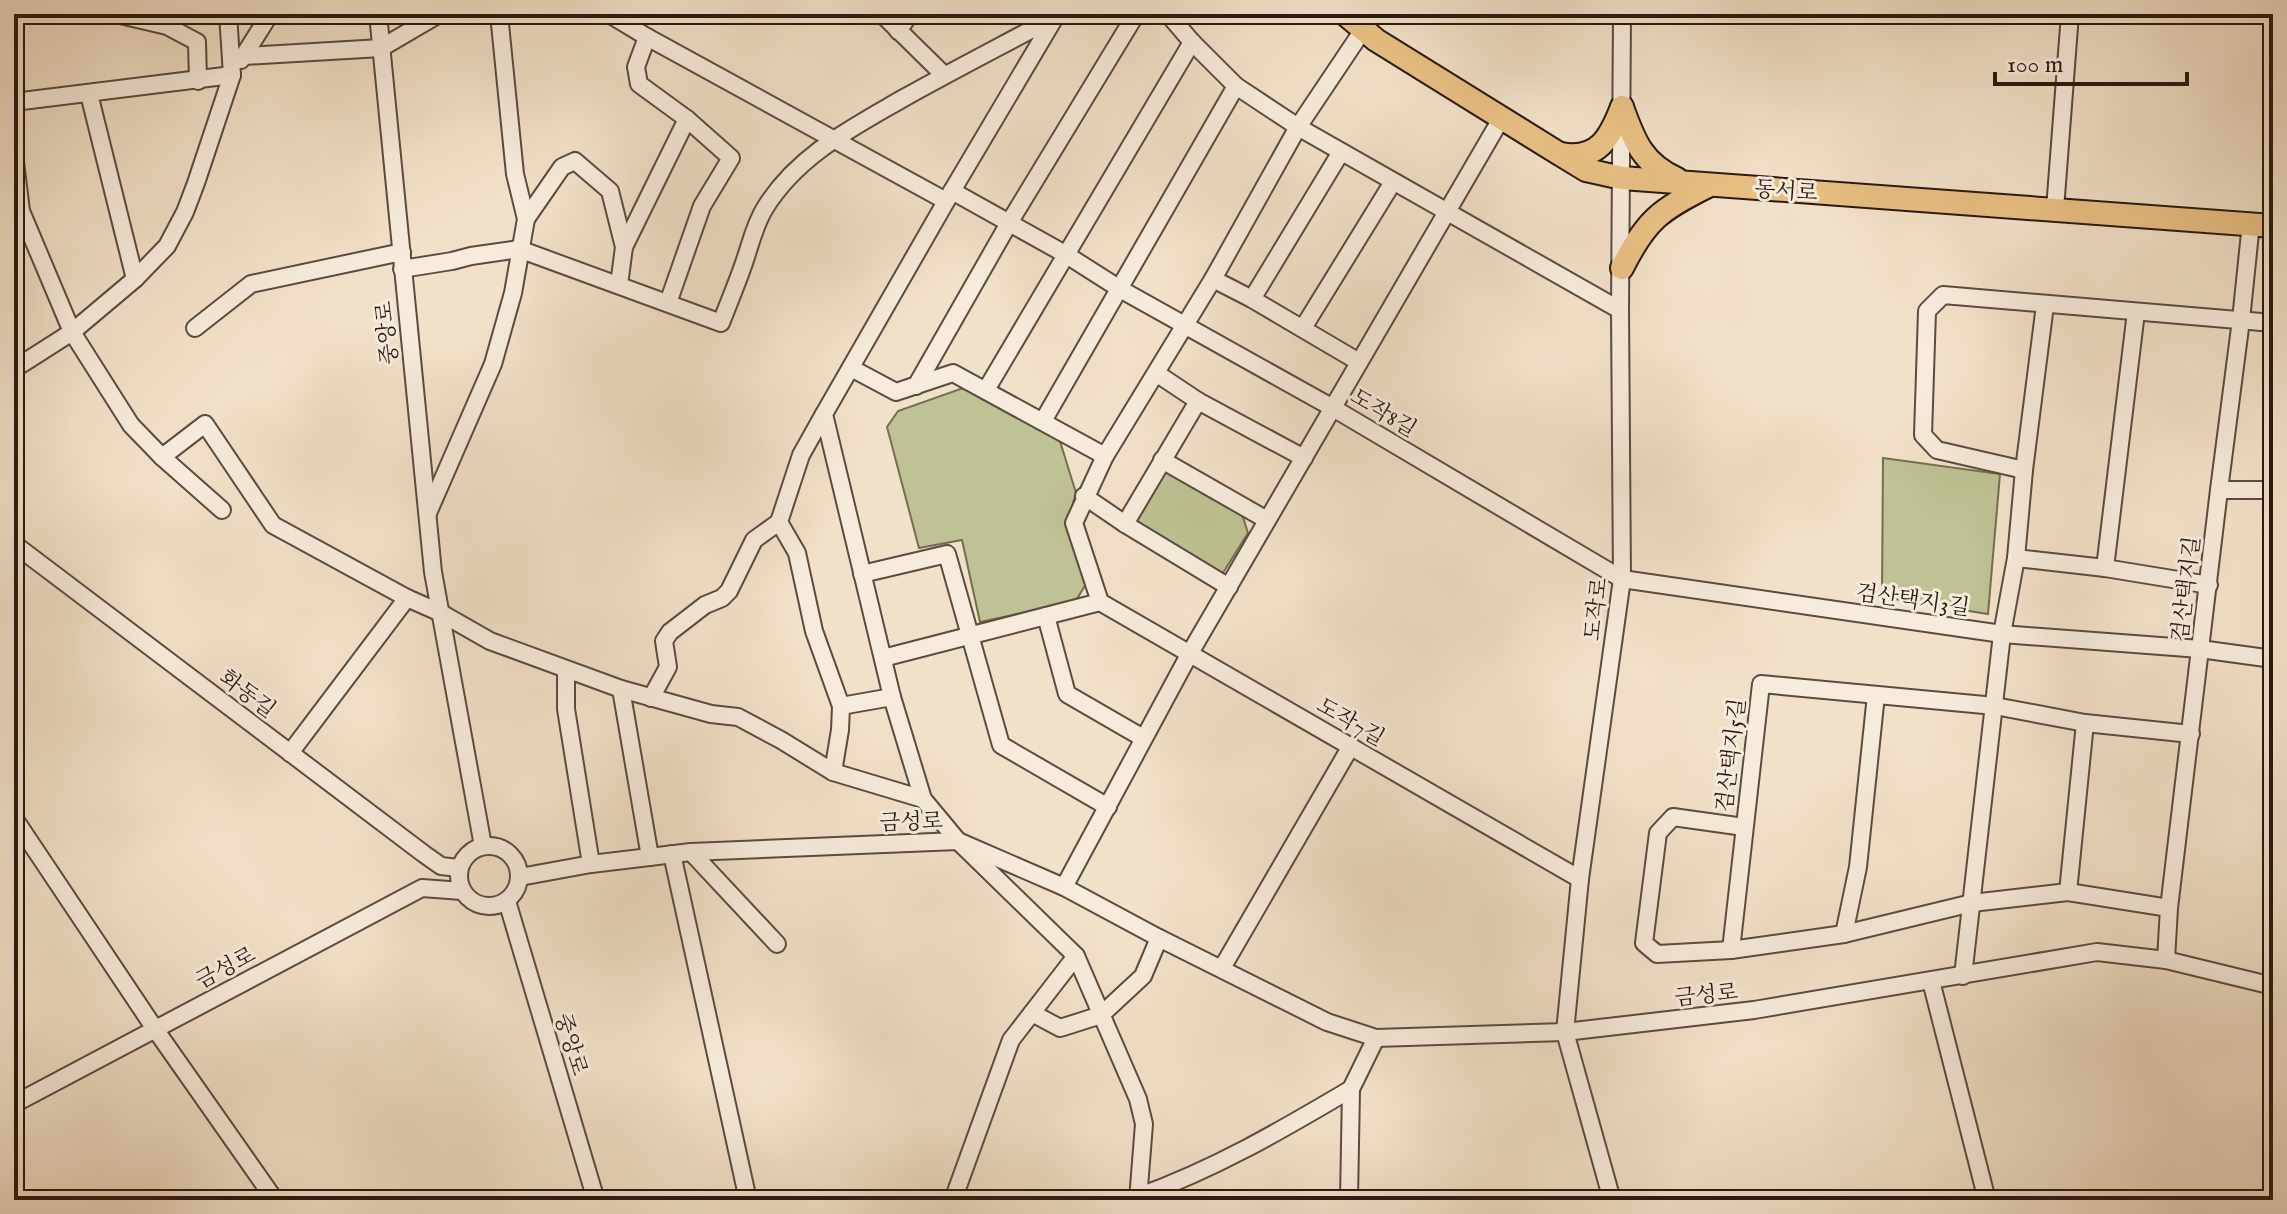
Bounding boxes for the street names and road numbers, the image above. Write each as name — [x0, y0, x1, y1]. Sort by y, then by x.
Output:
street label: 동서로 — [1753, 176, 1819, 208]
street label: 중앙로 — [371, 300, 405, 366]
street label: 도작8길 — [1345, 383, 1421, 444]
street label: 검산택지길 — [2167, 535, 2207, 644]
street label: 도작로 — [1579, 576, 1615, 643]
street label: 검산택지3길 — [1854, 579, 1971, 623]
street label: 화동길 — [213, 664, 281, 725]
street label: 도작7길 — [1311, 692, 1389, 753]
street label: 검산택지5길 — [1711, 697, 1753, 814]
street label: 금성로 — [879, 808, 943, 838]
street label: 금성로 — [191, 941, 261, 996]
street label: 금성로 — [1673, 979, 1739, 1013]
street label: 중앙로 — [547, 1010, 593, 1079]

